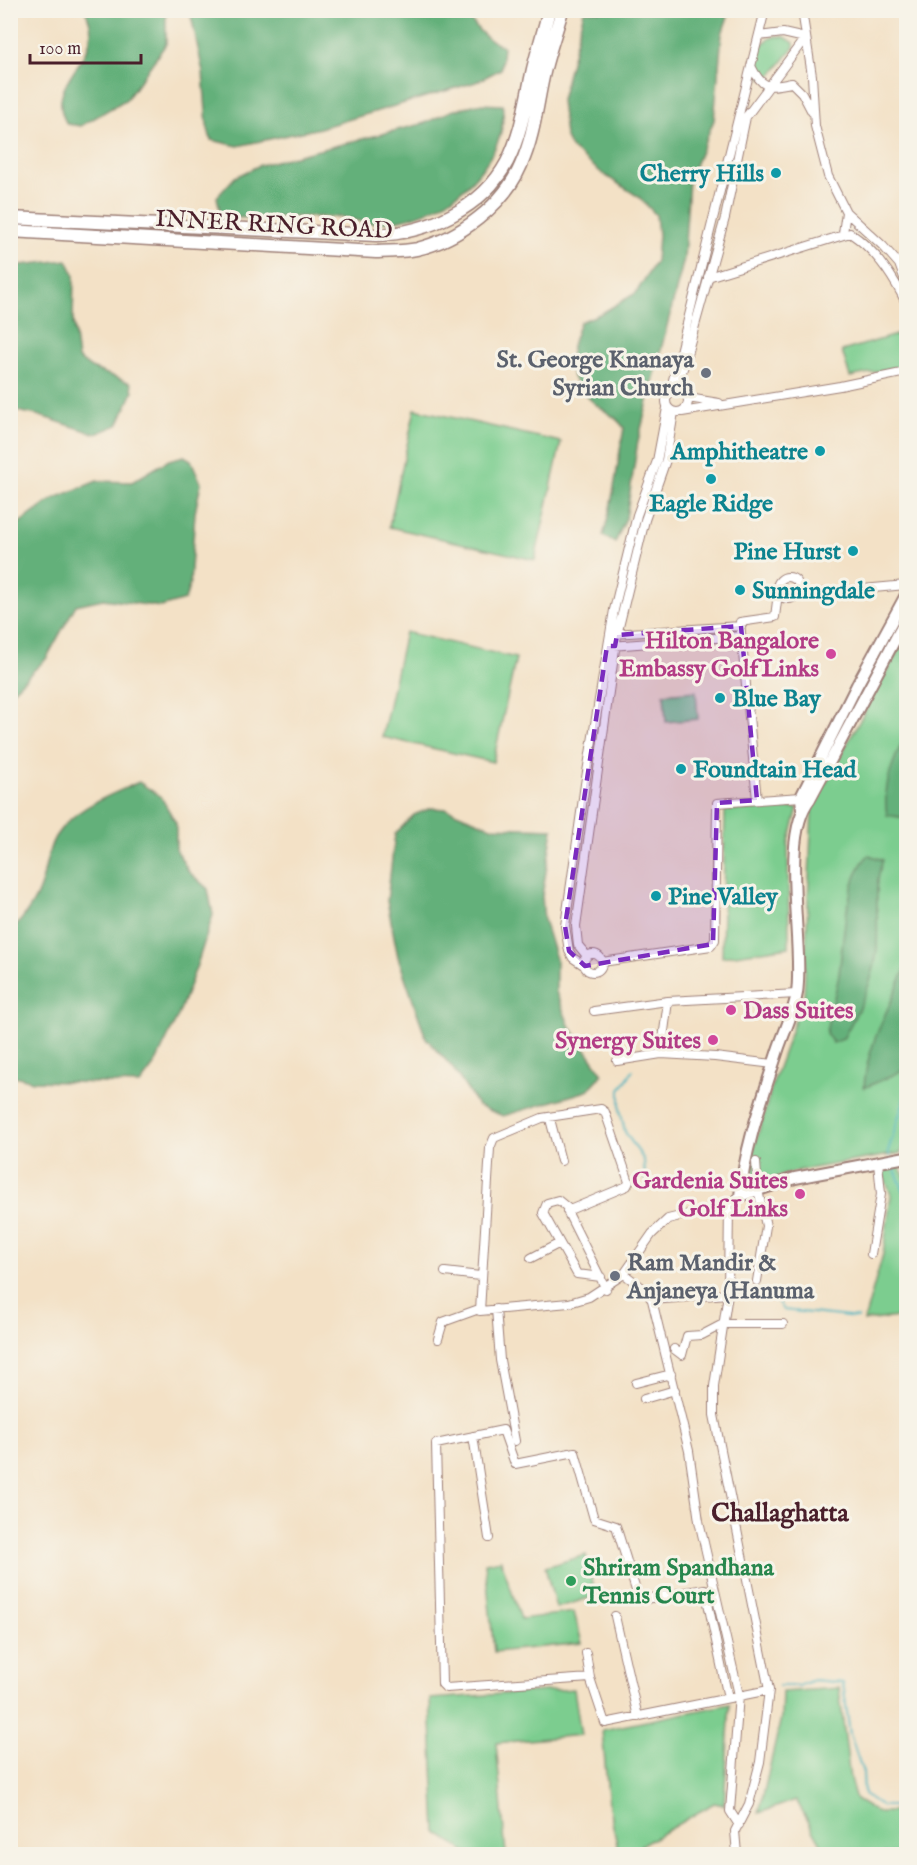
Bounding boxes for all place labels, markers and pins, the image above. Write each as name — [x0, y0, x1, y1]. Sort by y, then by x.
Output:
place label: Cherry Hills — [640, 159, 765, 190]
marker: Cherry Hills — [769, 166, 783, 180]
place label: St. George Knanaya Syrian Church — [497, 345, 695, 404]
marker: St. George Knanaya Syrian Church — [699, 366, 713, 380]
place label: Amphitheatre — [670, 437, 808, 468]
marker: Amphitheatre — [813, 444, 827, 458]
marker: Eagle Ridge — [704, 472, 718, 486]
place label: Eagle Ridge — [649, 489, 773, 520]
place label: Pine Hurst — [733, 537, 842, 568]
marker: Pine Hurst — [846, 544, 860, 558]
place label: Sunningdale — [752, 576, 875, 607]
marker: Sunningdale — [733, 583, 747, 597]
place label: Hilton Bangalore Embassy GolfLinks — [619, 626, 820, 685]
marker: Hilton Bangalore Embassy GolfLinks — [824, 647, 838, 661]
place label: Blue Bay — [732, 684, 822, 715]
marker: Blue Bay — [713, 691, 727, 705]
place label: Foundtain Head — [693, 755, 858, 786]
marker: Foundtain Head — [674, 762, 688, 776]
place label: Pine Valley — [668, 882, 779, 913]
marker: Pine Valley — [649, 889, 663, 903]
place label: Dass Suites — [743, 996, 854, 1027]
marker: Dass Suites — [724, 1003, 738, 1017]
place label: Synergy Suites — [555, 1026, 702, 1057]
marker: Synergy Suites — [706, 1033, 720, 1047]
place label: Gardenia Suites Golf Links — [632, 1166, 789, 1225]
marker: Gardenia Suites Golf Links — [793, 1187, 807, 1201]
place label: Ram Mandir & Anjaneya (Hanuma — [626, 1248, 815, 1307]
marker: Ram Mandir & Anjaneya (Hanuma — [608, 1269, 622, 1283]
place label: Shriram Spandhana Tennis Court — [582, 1553, 774, 1612]
marker: Shriram Spandhana Tennis Court — [564, 1574, 578, 1588]

